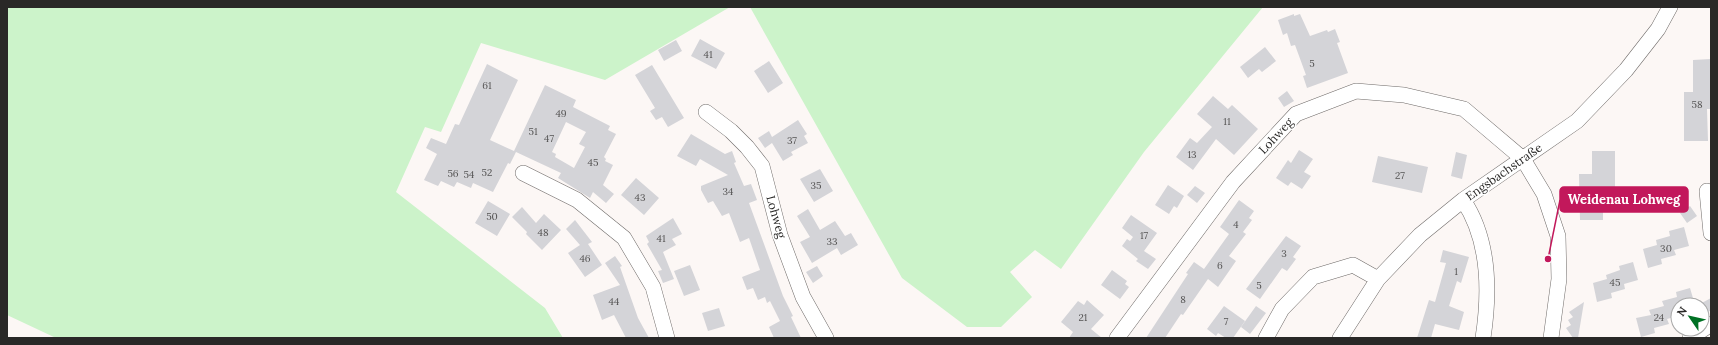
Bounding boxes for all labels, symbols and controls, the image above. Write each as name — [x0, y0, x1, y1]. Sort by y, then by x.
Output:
house number: 41 — [703, 48, 713, 61]
house number: 5 — [1309, 57, 1315, 70]
house number: 61 — [482, 79, 492, 92]
house number: 58 — [1691, 98, 1703, 111]
house number: 49 — [555, 107, 567, 120]
street label: Lohweg — [1255, 114, 1296, 157]
house number: 11 — [1223, 115, 1231, 128]
house number: 51 — [528, 125, 538, 138]
house number: 47 — [544, 132, 554, 145]
house number: 37 — [787, 134, 797, 147]
street label: Engsbachstraße — [1463, 139, 1545, 204]
house number: 13 — [1187, 148, 1197, 161]
house number: 45 — [588, 156, 598, 169]
house number: 52 — [482, 166, 492, 179]
house number: 56 — [447, 167, 459, 180]
house number: 54 — [464, 168, 475, 181]
house number: 27 — [1395, 169, 1405, 182]
house number: 35 — [810, 179, 822, 192]
house number: 34 — [723, 185, 734, 198]
callout: Weidenau Lohweg — [1560, 187, 1688, 212]
house number: 43 — [635, 191, 646, 204]
text: Weidenau Lohweg — [1568, 191, 1681, 208]
street label: Lohweg — [763, 194, 790, 240]
house number: 50 — [486, 210, 498, 223]
house number: 4 — [1233, 218, 1239, 231]
house number: 48 — [537, 226, 549, 239]
house number: 17 — [1140, 229, 1149, 242]
house number: 41 — [656, 232, 666, 245]
house number: 33 — [826, 235, 838, 248]
house number: 30 — [1660, 242, 1672, 255]
house number: 3 — [1281, 247, 1287, 260]
house number: 46 — [579, 252, 591, 265]
house number: 6 — [1217, 259, 1223, 272]
house number: 1 — [1454, 265, 1458, 278]
house number: 45 — [1610, 276, 1620, 289]
house number: 5 — [1256, 279, 1262, 292]
house number: 8 — [1180, 293, 1186, 306]
house number: 44 — [609, 295, 620, 308]
north arrow — [1670, 297, 1710, 337]
text: N — [1674, 304, 1690, 319]
house number: 21 — [1078, 311, 1088, 324]
house number: 24 — [1654, 311, 1665, 324]
house number: 7 — [1224, 315, 1229, 328]

